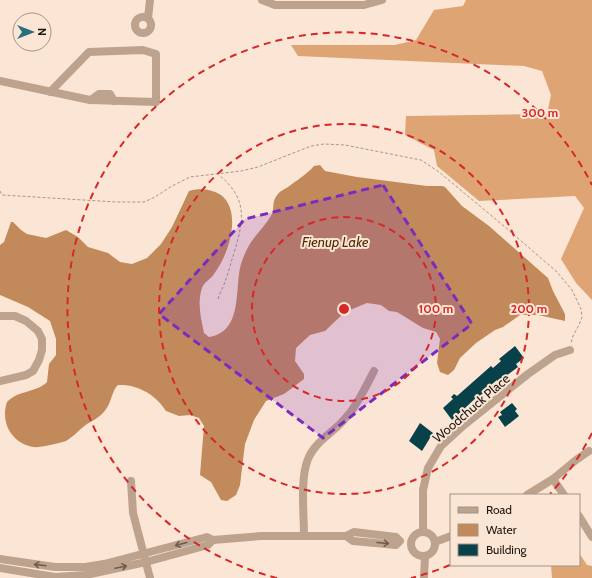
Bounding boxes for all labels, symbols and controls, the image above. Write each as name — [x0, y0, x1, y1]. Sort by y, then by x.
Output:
north arrow — [12, 12, 52, 52]
text: N — [35, 28, 49, 36]
text: 300 m — [522, 105, 558, 120]
water label: Fienup Lake — [302, 233, 369, 251]
text: 100 m — [419, 301, 453, 316]
text: 200 m — [511, 301, 547, 316]
centre of rings — [337, 302, 351, 316]
street label: Woodchuck Place — [429, 370, 513, 446]
legend — [450, 494, 580, 566]
text: Road — [486, 502, 512, 517]
text: Water — [486, 522, 517, 537]
one-way arrow — [175, 540, 188, 548]
one-way arrow — [376, 540, 389, 547]
text: Building — [486, 542, 528, 557]
one-way arrow — [34, 561, 47, 569]
one-way arrow — [115, 563, 128, 571]

